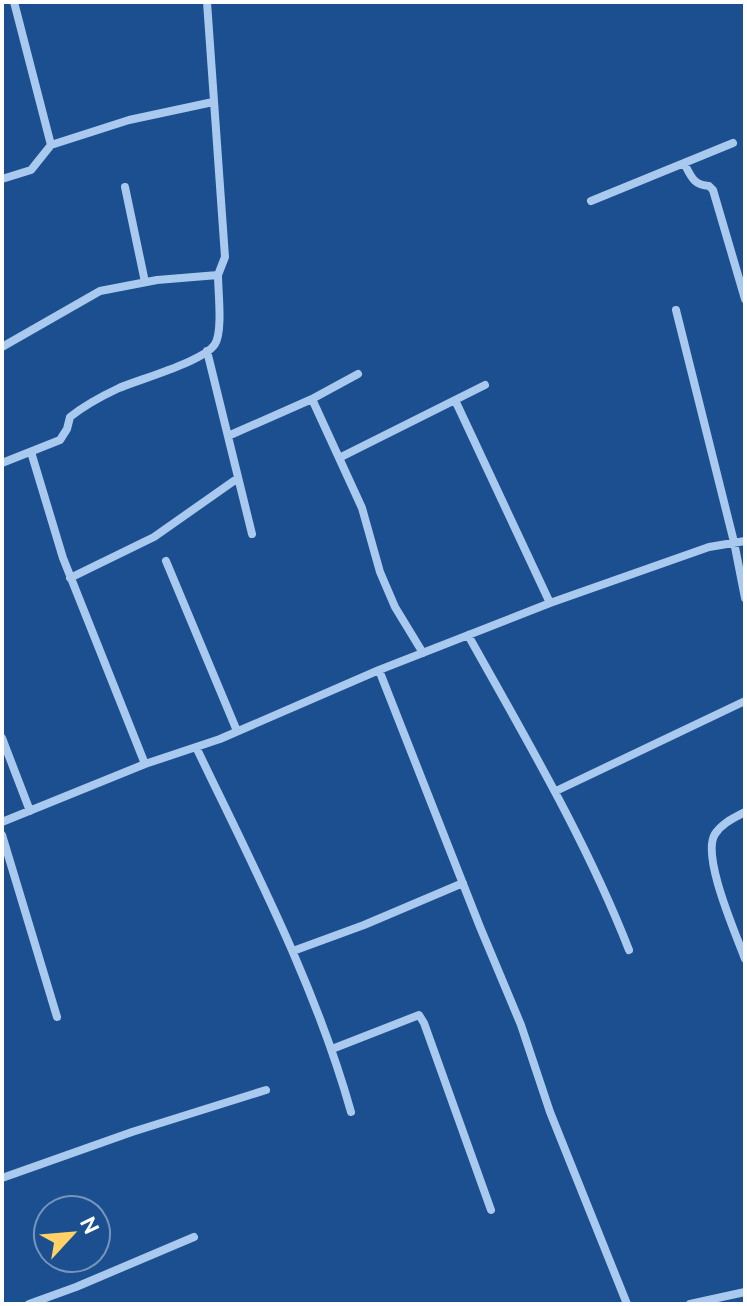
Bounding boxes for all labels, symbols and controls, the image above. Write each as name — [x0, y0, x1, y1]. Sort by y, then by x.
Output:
north arrow — [32, 1194, 112, 1274]
text: N — [76, 1212, 105, 1238]

